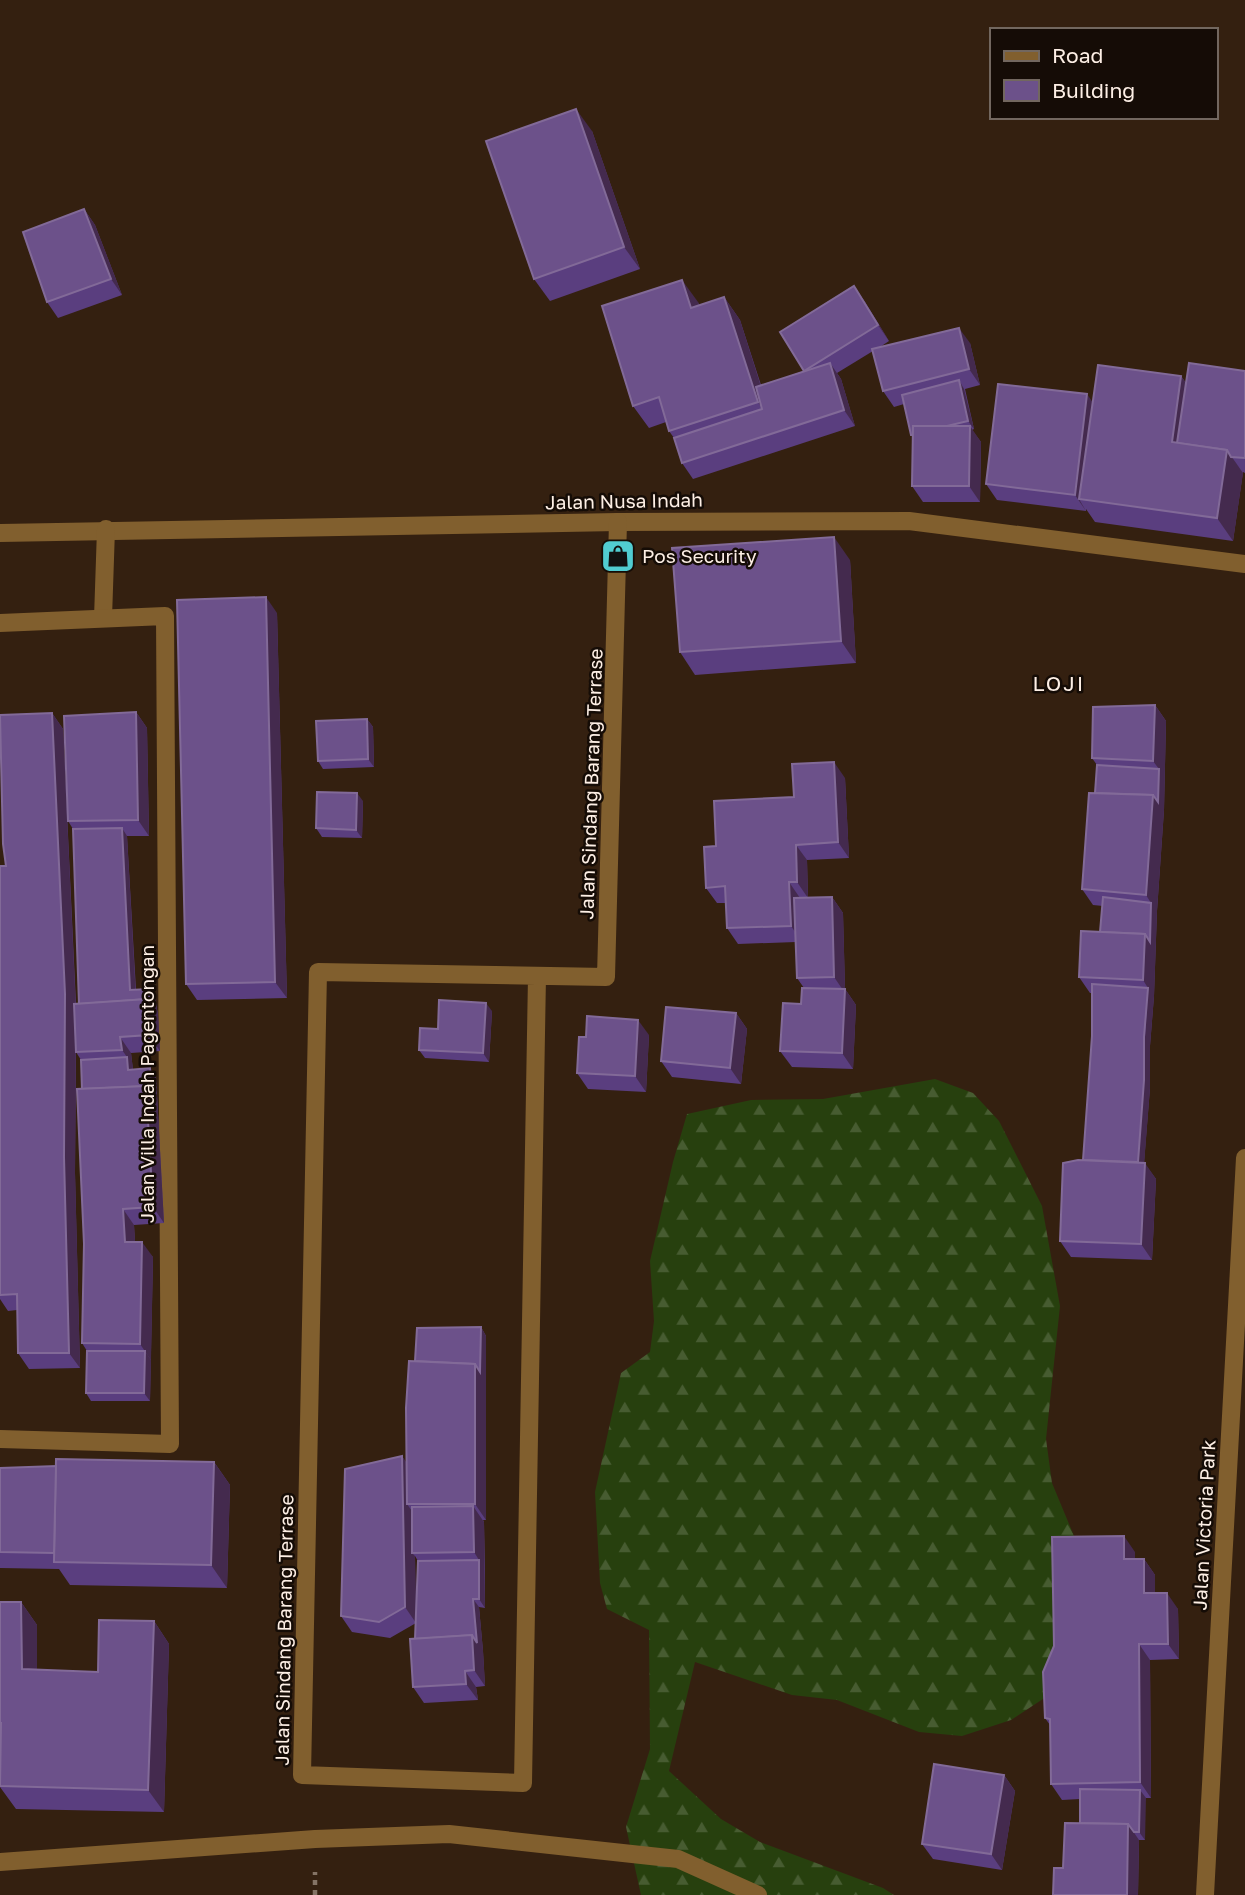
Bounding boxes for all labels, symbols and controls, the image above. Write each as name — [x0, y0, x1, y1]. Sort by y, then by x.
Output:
legend — [990, 28, 1217, 119]
text: Road — [1052, 42, 1103, 68]
text: Building — [1052, 77, 1135, 103]
street label: Jalan Nusa Indah — [545, 488, 703, 513]
shop icon: Pos Security — [599, 537, 637, 575]
place label: Pos Security — [642, 544, 757, 567]
street label: Jalan Sindang Barang Terrase — [574, 648, 607, 920]
district label: LOJI — [1033, 670, 1085, 696]
street label: Jalan Villa Indah Pagentongan — [135, 945, 158, 1223]
street label: Jalan Victoria Park — [1188, 1439, 1219, 1611]
street label: Jalan Sindang Barang Terrase — [270, 1494, 297, 1766]

